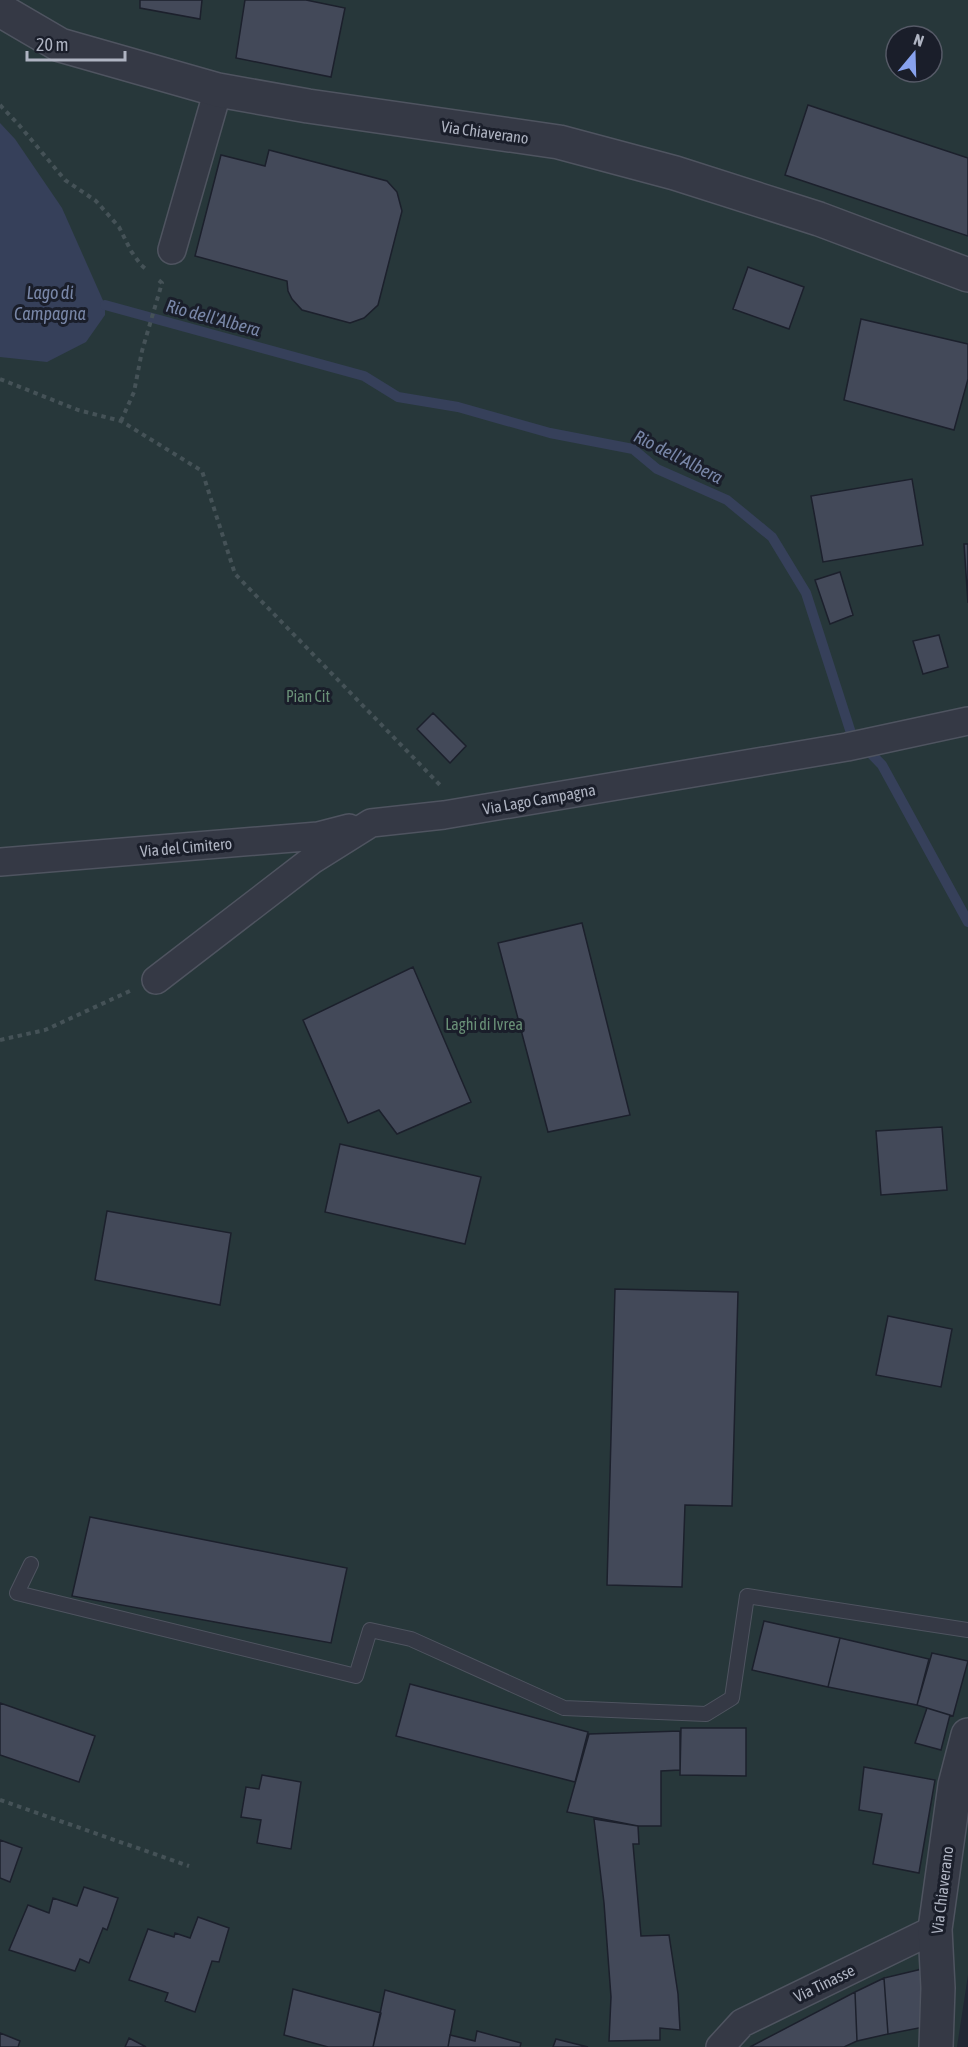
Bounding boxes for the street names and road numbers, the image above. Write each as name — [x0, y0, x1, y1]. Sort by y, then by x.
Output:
street label: Via Chiaverano — [440, 117, 530, 147]
street label: Via Lago Campagna — [481, 780, 597, 819]
street label: Via del Cimitero — [139, 834, 233, 860]
street label: Via Chiaverano — [928, 1845, 956, 1935]
street label: Via Tinasse — [791, 1961, 857, 2005]

